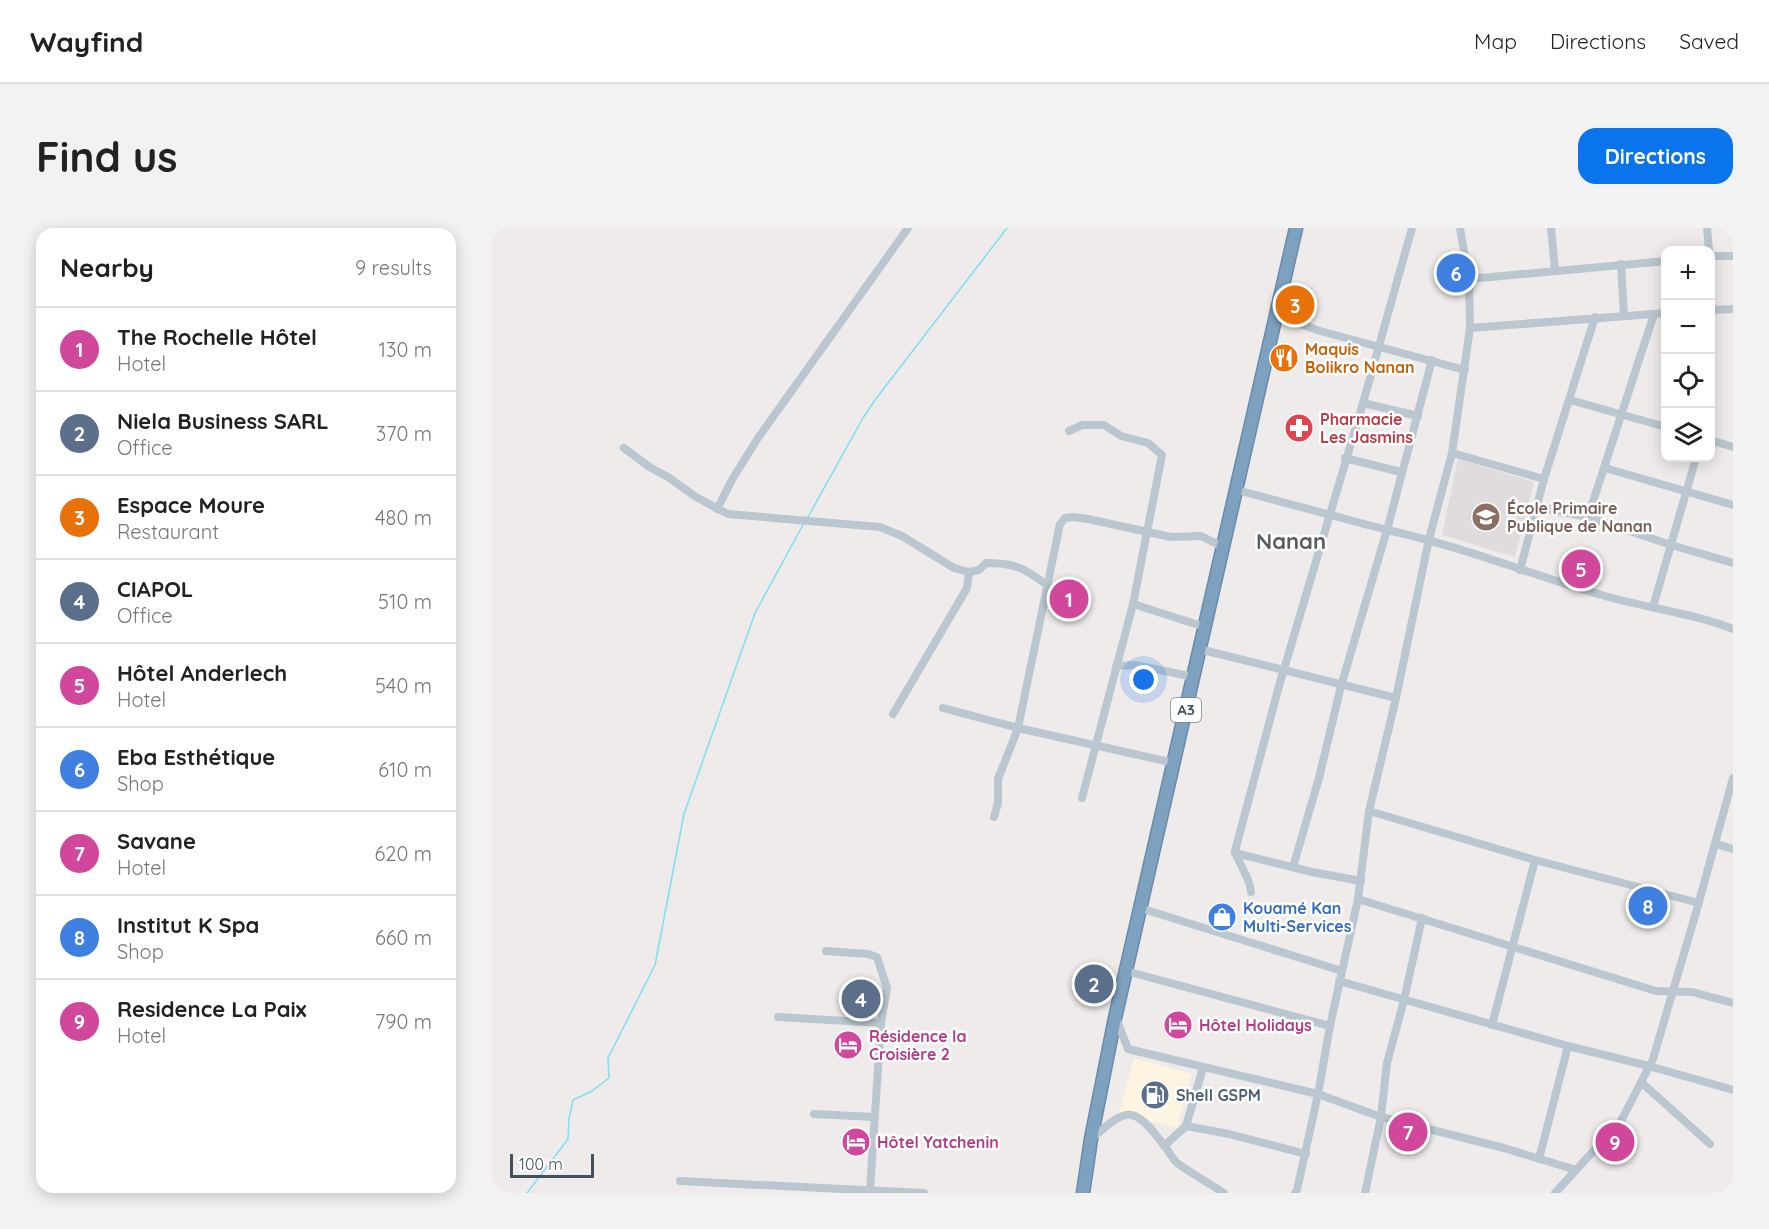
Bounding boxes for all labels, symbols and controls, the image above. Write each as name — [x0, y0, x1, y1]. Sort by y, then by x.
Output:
text: Wayfind — [30, 24, 143, 59]
text: Map — [1474, 28, 1517, 54]
text: Directions — [1550, 28, 1646, 54]
text: Saved — [1679, 28, 1739, 54]
button: Directions — [1578, 128, 1733, 184]
text: Find us — [36, 130, 178, 183]
map controls — [1661, 246, 1715, 462]
button: + — [1661, 246, 1715, 300]
pin: 6 — [1436, 250, 1476, 296]
text: Nearby — [60, 251, 154, 284]
text: 9 results — [355, 255, 432, 280]
pin: 3 — [1276, 282, 1314, 328]
button: − — [1661, 300, 1715, 354]
text: The Rochelle Hôtel — [117, 323, 317, 351]
text: 1 — [76, 337, 83, 362]
text: 130 m — [379, 337, 432, 362]
place label: Maquis Bolikro Nanan — [1305, 339, 1415, 377]
restaurant icon: Maquis Bolikro Nanan — [1268, 342, 1300, 374]
text: Hotel — [117, 351, 166, 376]
button: locate — [1661, 354, 1715, 408]
text: Niela Business SARL — [117, 407, 329, 435]
button: layers — [1661, 408, 1715, 462]
place label: Pharmacie Les Jasmins — [1320, 409, 1413, 447]
pharmacy icon: Pharmacie Les Jasmins — [1283, 412, 1315, 444]
text: 2 — [74, 421, 85, 446]
text: 370 m — [376, 421, 432, 446]
text: Office — [117, 435, 173, 460]
text: Espace Moure — [117, 491, 265, 519]
place label: École Primaire Publique de Nanan — [1507, 498, 1652, 536]
school or university icon: École Primaire Publique de Nanan — [1470, 501, 1502, 533]
text: 3 — [74, 505, 85, 530]
text: 480 m — [375, 505, 432, 530]
text: Restaurant — [117, 519, 219, 544]
district label: Nanan — [1256, 527, 1326, 555]
pin: 5 — [1562, 546, 1600, 592]
text: CIAPOL — [117, 575, 193, 603]
pin: 1 — [1050, 576, 1088, 622]
text: 4 — [74, 589, 85, 614]
text: 510 m — [378, 589, 432, 614]
text: Office — [117, 603, 173, 628]
text: Hôtel Anderlech — [117, 659, 287, 687]
your location — [1129, 665, 1158, 694]
text: 5 — [74, 673, 85, 698]
text: 540 m — [375, 673, 432, 698]
text: Hotel — [117, 687, 166, 712]
road number: A3 — [1171, 698, 1201, 722]
text: Eba Esthétique — [117, 743, 275, 771]
text: 6 — [74, 757, 85, 782]
text: 610 m — [378, 757, 432, 782]
text: Shop — [117, 771, 164, 796]
text: Savane — [117, 827, 196, 855]
text: 7 — [74, 841, 85, 866]
text: 620 m — [375, 841, 432, 866]
text: Hotel — [117, 855, 166, 880]
pin: 8 — [1628, 884, 1668, 928]
place label: Kouamé Kan Multi-Services — [1243, 898, 1352, 936]
shop icon: Kouamé Kan Multi-Services — [1206, 901, 1238, 933]
text: Institut K Spa — [117, 911, 259, 939]
text: 8 — [74, 925, 85, 950]
text: 660 m — [375, 925, 432, 950]
text: Shop — [117, 939, 164, 964]
pin: 2 — [1074, 962, 1114, 1006]
pin: 4 — [842, 976, 880, 1022]
text: Residence La Paix — [117, 995, 307, 1023]
text: 9 — [74, 1009, 85, 1034]
text: 790 m — [375, 1009, 432, 1034]
hotel icon: Hôtel Holidays — [1162, 1009, 1194, 1041]
place label: Hôtel Holidays — [1199, 1015, 1312, 1035]
text: Hotel — [117, 1023, 166, 1048]
place label: Résidence la Croisière 2 — [869, 1026, 966, 1064]
hotel icon: Résidence la Croisière 2 — [832, 1029, 864, 1061]
fuel station icon: Shell GSPM — [1139, 1079, 1171, 1111]
place label: Shell GSPM — [1176, 1085, 1261, 1105]
pin: 7 — [1388, 1110, 1428, 1154]
pin: 9 — [1596, 1120, 1634, 1164]
hotel icon: Hôtel Yatchenin — [840, 1126, 872, 1158]
place label: Hôtel Yatchenin — [877, 1132, 999, 1152]
scale bar — [510, 1151, 594, 1178]
text: 100 m — [519, 1154, 563, 1174]

